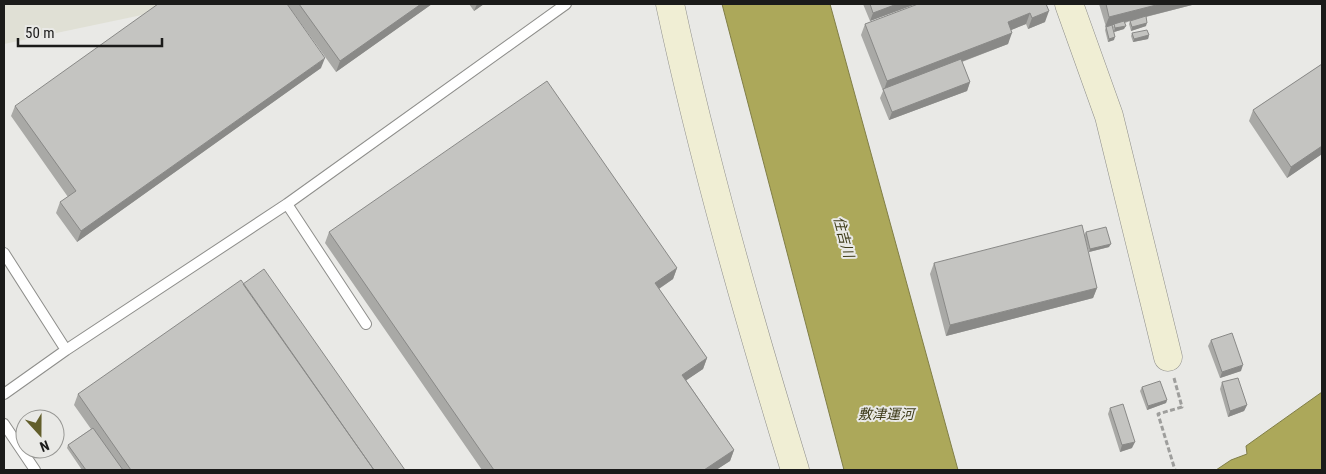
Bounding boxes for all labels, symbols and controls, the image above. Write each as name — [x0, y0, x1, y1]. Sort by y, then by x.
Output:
scale bar — [18, 15, 161, 47]
text: 50 m — [25, 24, 55, 42]
water label: 住吉川 — [831, 215, 858, 261]
water label: 敷津運河 — [858, 406, 917, 422]
north arrow — [15, 409, 65, 459]
text: N — [38, 437, 52, 455]

